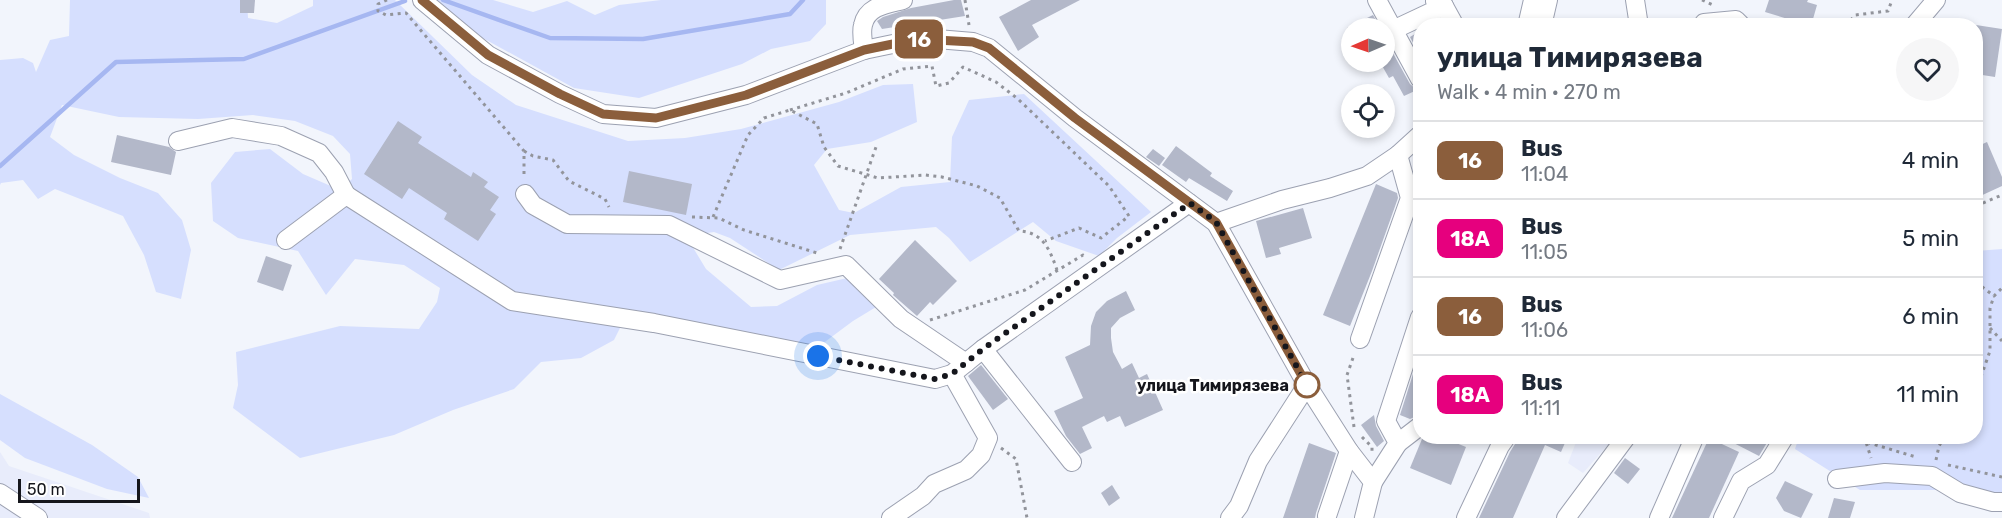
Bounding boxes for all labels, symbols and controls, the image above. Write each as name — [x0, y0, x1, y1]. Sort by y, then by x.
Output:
north arrow — [1341, 18, 1395, 72]
map controls — [1341, 18, 1395, 138]
line badge: 16 — [892, 20, 946, 58]
text: 16 — [907, 27, 931, 52]
button: heart — [1896, 38, 1959, 101]
text: улица Тимирязева — [1437, 41, 1703, 74]
text: Walk · 4 min · 270 m — [1437, 80, 1621, 104]
button: locate — [1341, 84, 1395, 138]
text: Bus — [1521, 135, 1563, 162]
text: 4 min — [1902, 147, 1959, 174]
text: 16 — [1458, 148, 1482, 173]
text: 11:04 — [1521, 162, 1568, 186]
text: Bus — [1521, 213, 1563, 240]
text: 5 min — [1902, 225, 1959, 252]
text: 18А — [1450, 226, 1490, 251]
text: 11:05 — [1521, 240, 1568, 264]
text: Bus — [1521, 291, 1563, 318]
text: 6 min — [1902, 303, 1959, 330]
text: 16 — [1458, 304, 1482, 329]
text: 11:06 — [1521, 318, 1568, 342]
your location — [803, 341, 833, 371]
text: Bus — [1521, 369, 1563, 396]
marker: улица Тимирязева — [1294, 372, 1320, 398]
place label: улица Тимирязева — [1137, 376, 1289, 395]
text: 11 min — [1897, 381, 1959, 408]
text: 18А — [1450, 382, 1490, 407]
text: 11:11 — [1521, 396, 1560, 420]
scale bar — [18, 476, 140, 504]
text: 50 m — [27, 480, 65, 499]

